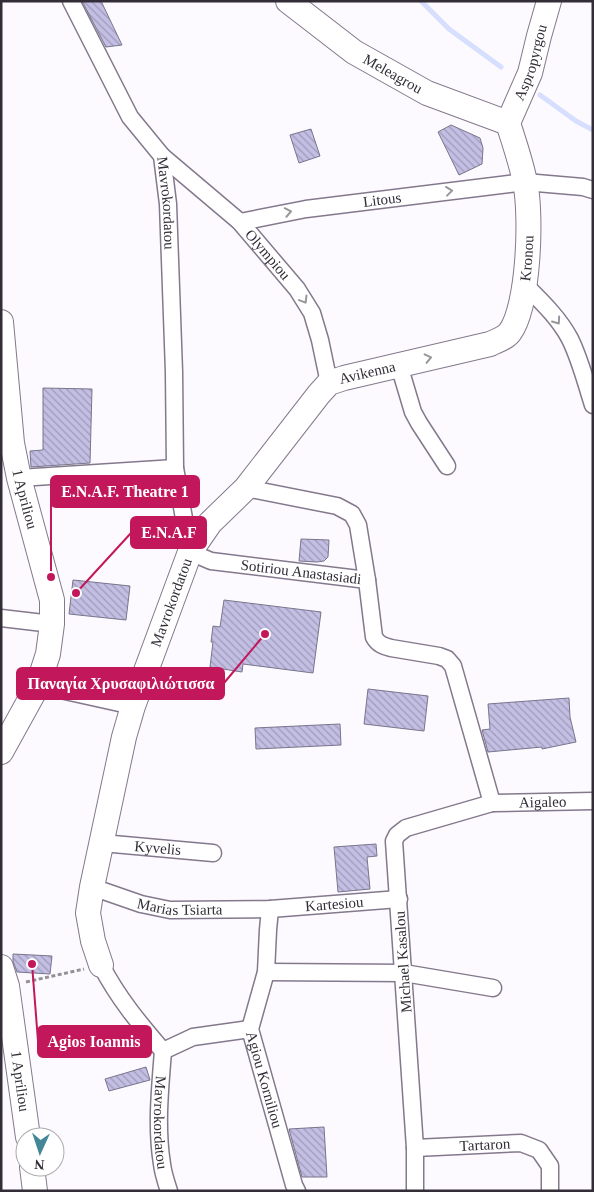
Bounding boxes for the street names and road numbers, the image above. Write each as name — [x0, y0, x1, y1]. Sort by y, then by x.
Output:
street label: Aspropyrgou — [511, 22, 550, 103]
street label: Meleagrou — [361, 51, 426, 97]
street label: Mavrokordatou — [154, 156, 178, 250]
street label: Litous — [362, 189, 402, 210]
street label: Olympiou — [242, 226, 294, 283]
street label: Kronou — [517, 235, 536, 282]
street label: Avikenna — [338, 358, 397, 387]
street label: 1 Apriliou — [9, 468, 41, 531]
street label: Mavrokordatou — [148, 556, 195, 649]
street label: Sotiriou Anastasiadi — [240, 557, 362, 587]
street label: Aigaleo — [519, 794, 567, 810]
street label: Kyvelis — [134, 838, 182, 858]
street label: Kartesiou — [305, 894, 365, 914]
street label: Marias Tsiarta — [136, 895, 223, 918]
street label: Michael Kasalou — [391, 910, 415, 1013]
street label: Agiou Korniliou — [243, 1030, 286, 1130]
street label: 1 Apriliou — [8, 1050, 32, 1113]
street label: Mavrokordatou — [151, 1075, 171, 1171]
street label: Tartaron — [459, 1135, 511, 1154]

